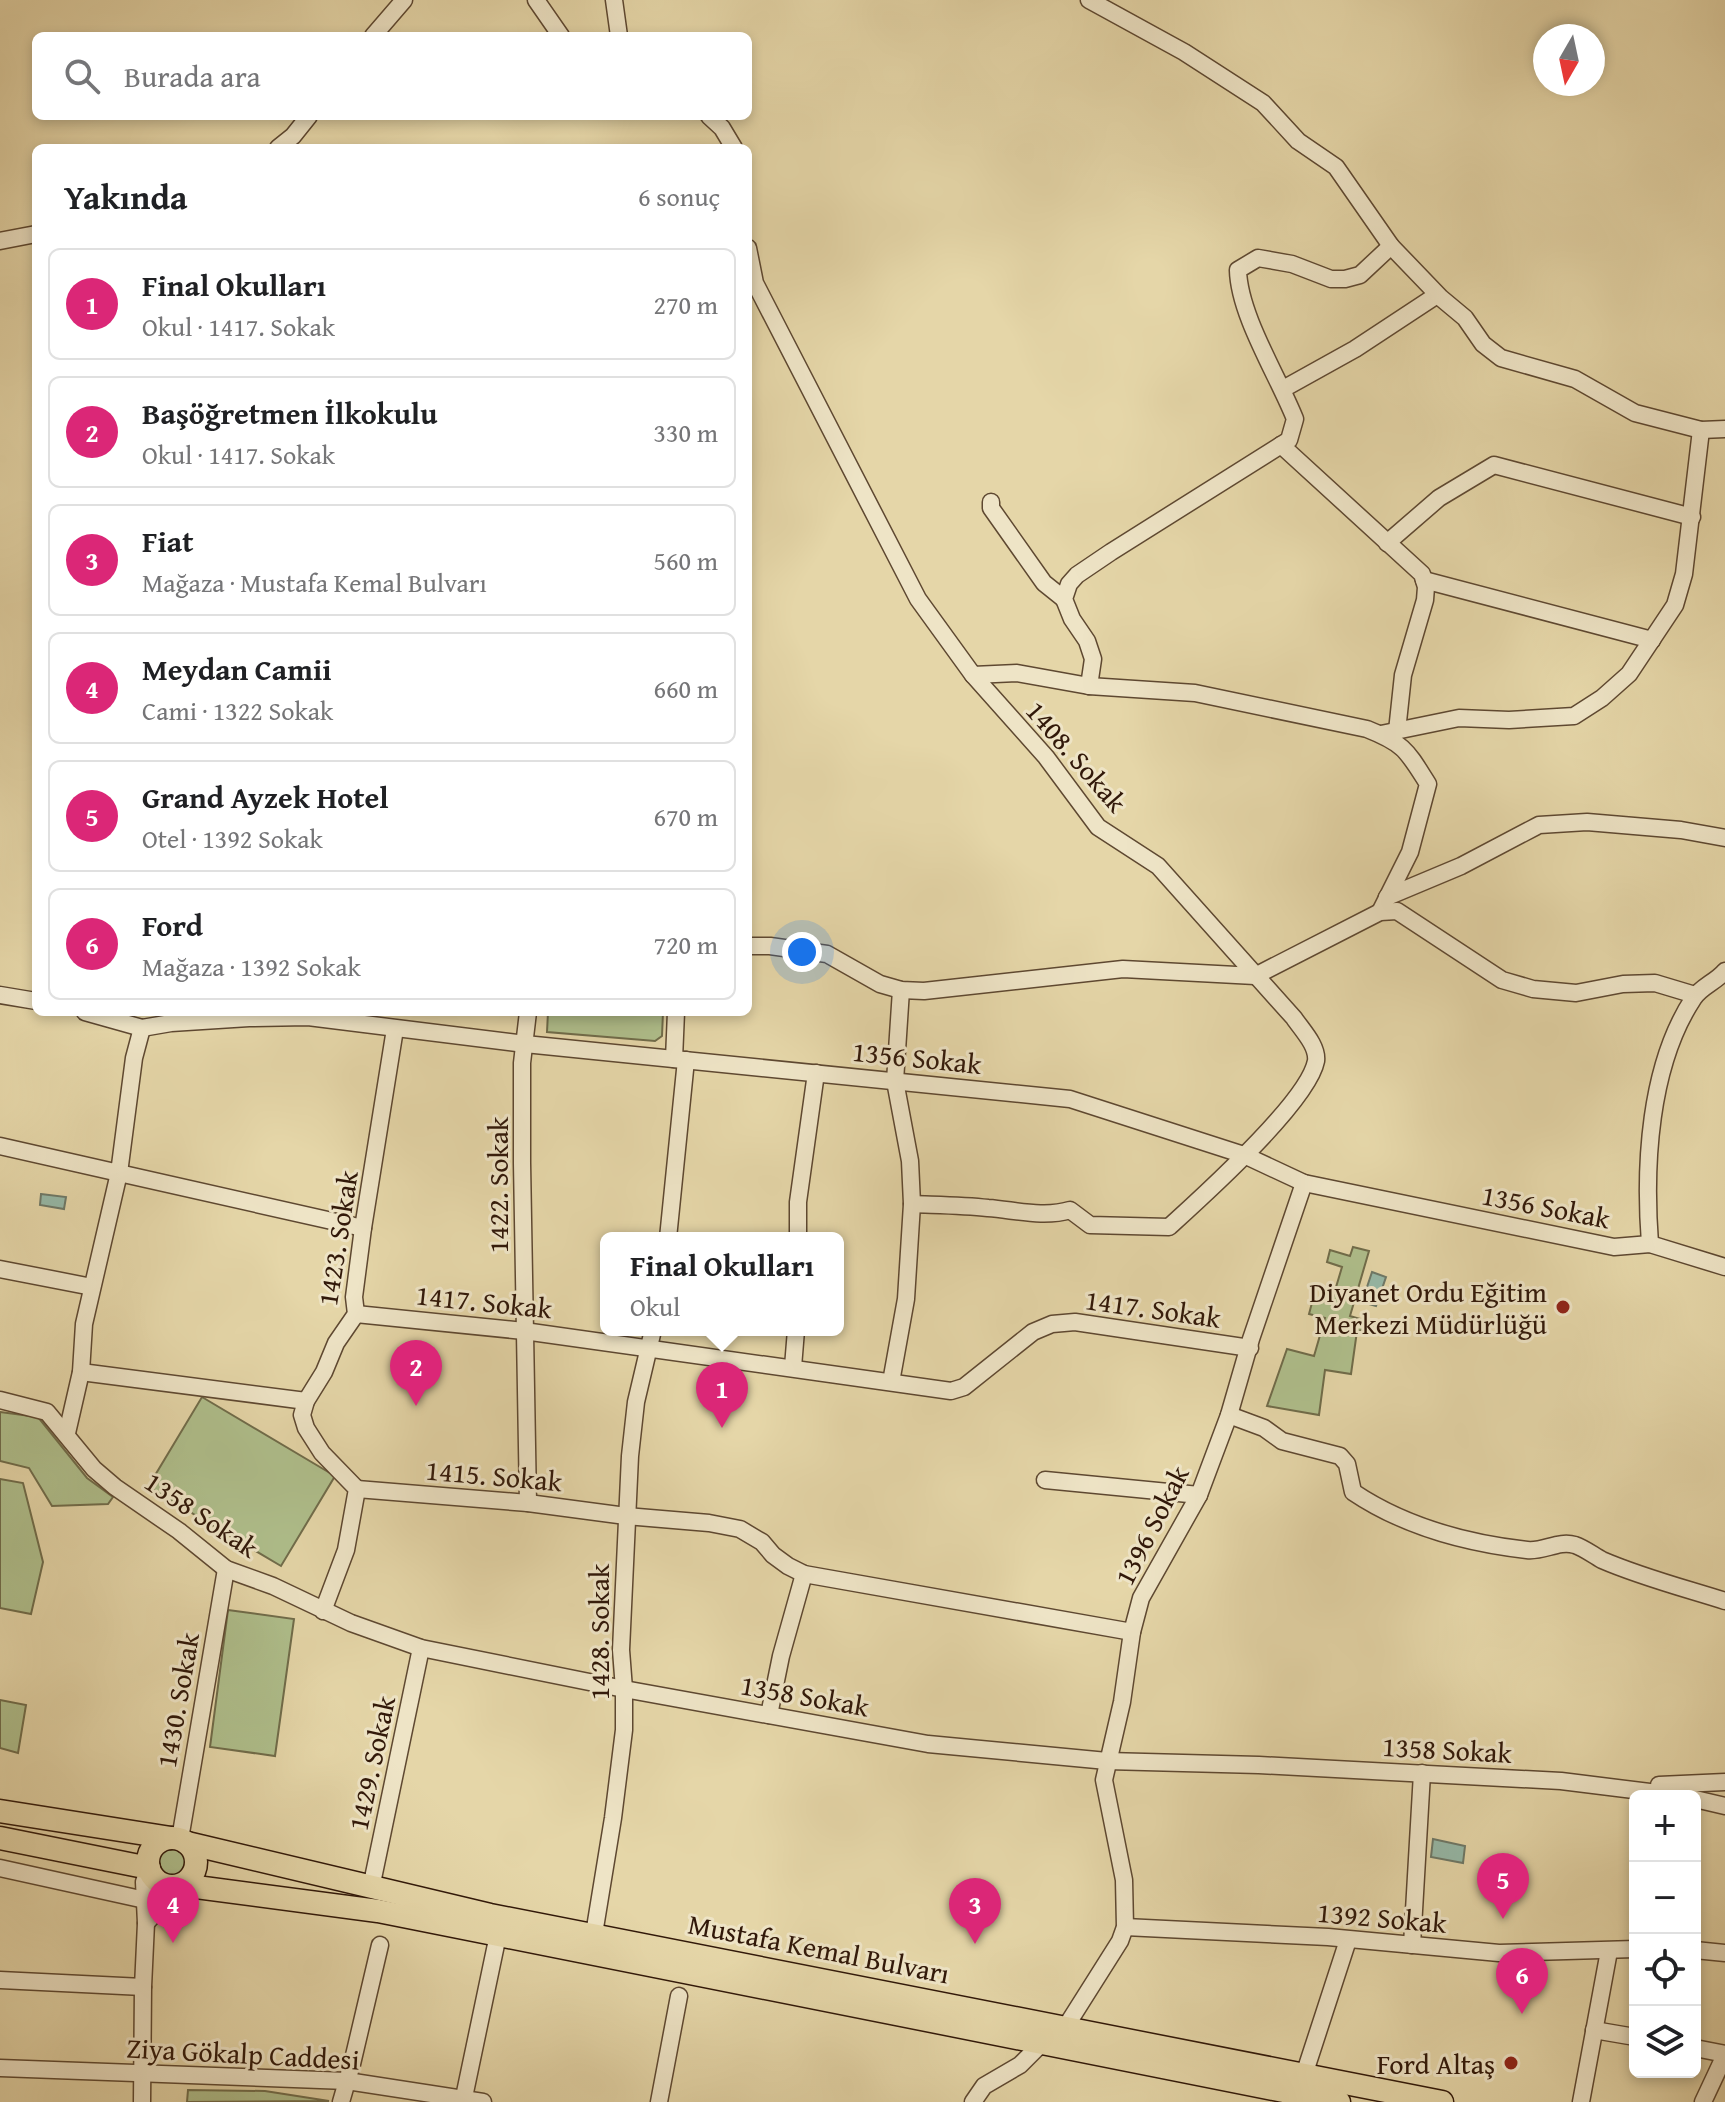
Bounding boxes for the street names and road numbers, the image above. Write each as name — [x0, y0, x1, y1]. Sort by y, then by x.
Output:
street label: 1408. Sokak — [1017, 691, 1138, 822]
street label: 1356 Sokak — [850, 1030, 984, 1084]
street label: 1422. Sokak — [477, 1116, 518, 1253]
street label: 1423. Sokak — [306, 1167, 368, 1309]
street label: 1356 Sokak — [1478, 1174, 1614, 1239]
street label: 1417. Sokak — [414, 1273, 555, 1329]
street label: 1417. Sokak — [1083, 1278, 1224, 1338]
street label: 1415. Sokak — [424, 1449, 565, 1501]
street label: 1396 Sokak — [1103, 1457, 1199, 1592]
street label: 1358 Sokak — [137, 1461, 268, 1568]
street label: 1428. Sokak — [578, 1563, 619, 1700]
street label: 1430. Sokak — [145, 1628, 209, 1771]
street label: 1358 Sokak — [738, 1664, 873, 1727]
street label: 1429. Sokak — [337, 1691, 405, 1834]
street label: 1358 Sokak — [1381, 1725, 1514, 1773]
street label: 1392 Sokak — [1316, 1891, 1449, 1943]
street label: Mustafa Kemal Bulvarı — [685, 1903, 953, 1993]
street label: Ziya Gökalp Caddesi — [125, 2026, 361, 2080]

